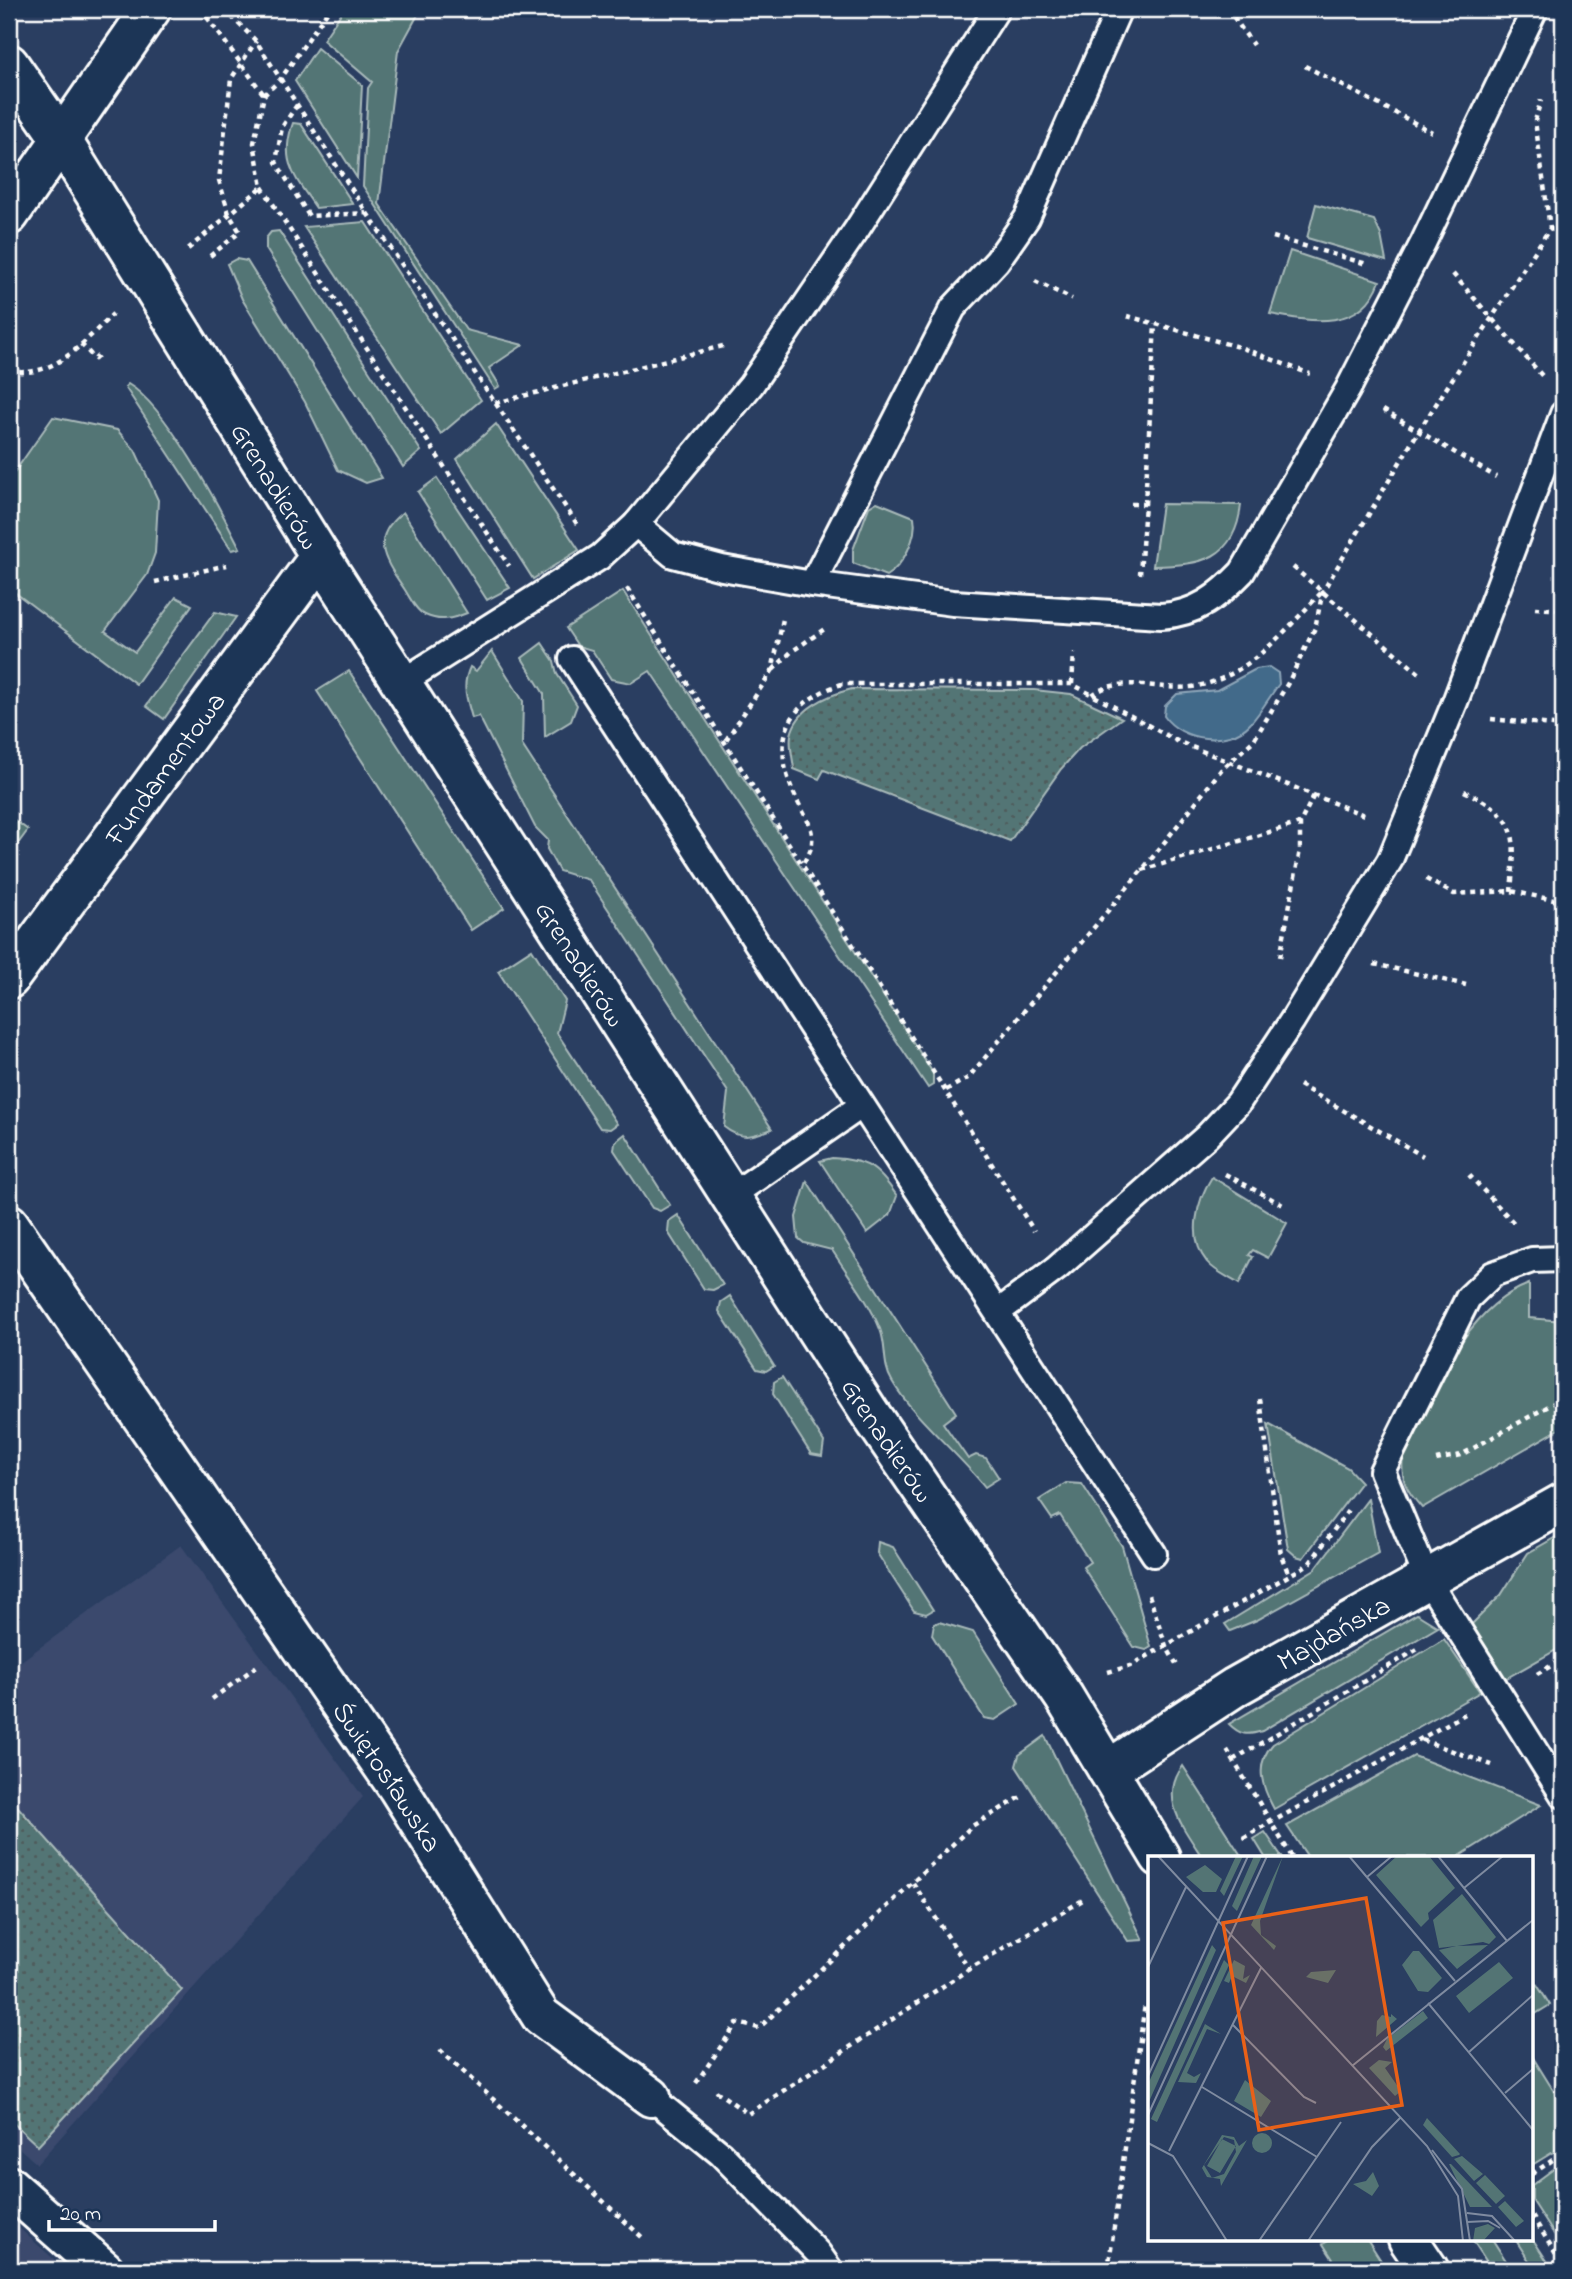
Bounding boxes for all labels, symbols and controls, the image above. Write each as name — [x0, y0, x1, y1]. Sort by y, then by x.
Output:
street label: Grenadierów — [218, 416, 328, 559]
street label: Fundamentowa — [96, 684, 238, 856]
street label: Grenadierów — [522, 894, 634, 1036]
street label: Grenadierów — [829, 1371, 942, 1512]
street label: Majdańska — [1271, 1587, 1399, 1683]
street label: Świętosławska — [320, 1694, 451, 1862]
inset map — [1148, 1856, 1534, 2240]
scale bar — [49, 2188, 215, 2232]
text: 20 m — [60, 2200, 101, 2230]

